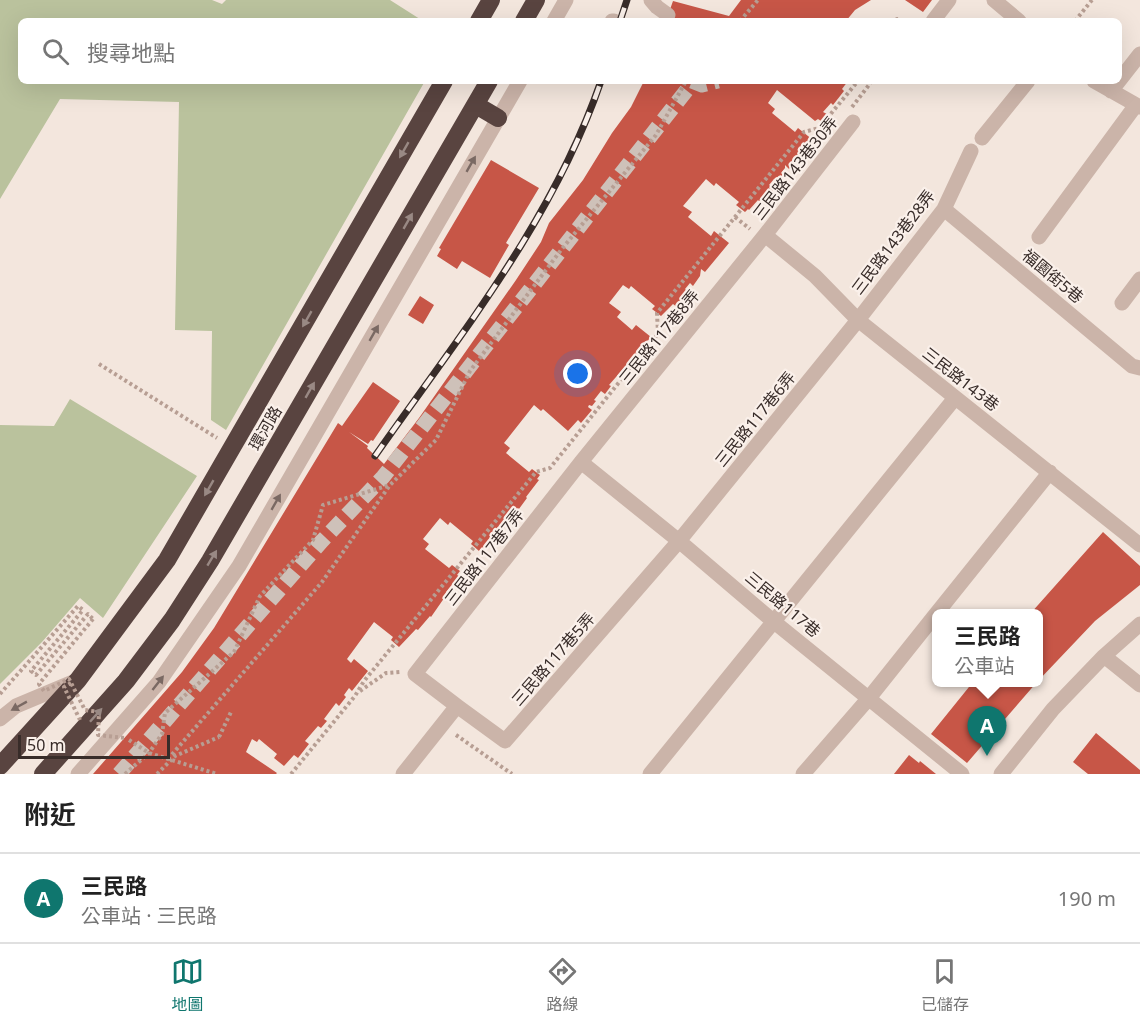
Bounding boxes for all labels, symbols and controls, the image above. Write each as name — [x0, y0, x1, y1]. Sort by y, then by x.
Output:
search box — [18, 18, 1122, 84]
icon: search — [39, 35, 72, 68]
text: 搜尋地點 — [87, 37, 175, 67]
street label: 三民路143巷30弄 — [748, 112, 842, 224]
one-way arrow — [399, 142, 410, 158]
one-way arrow — [466, 156, 476, 173]
street label: 三民路143巷28弄 — [846, 185, 940, 299]
one-way arrow — [403, 212, 413, 229]
street label: 福園街5巷 — [1018, 244, 1088, 308]
street label: 三民路117巷8弄 — [614, 285, 704, 389]
one-way arrow — [302, 311, 312, 328]
one-way arrow — [368, 325, 379, 341]
street label: 三民路143巷 — [918, 342, 1004, 416]
your location — [563, 359, 592, 388]
street label: 三民路117巷6弄 — [710, 367, 800, 471]
one-way arrow — [305, 381, 315, 398]
street label: 環河路 — [243, 402, 287, 454]
one-way arrow — [204, 480, 215, 496]
one-way arrow — [271, 493, 281, 510]
street label: 三民路117巷7弄 — [439, 504, 529, 610]
one-way arrow — [207, 549, 217, 566]
street label: 三民路117巷 — [741, 566, 825, 642]
street label: 三民路117巷5弄 — [506, 608, 600, 710]
popup — [932, 609, 1043, 687]
text: 三民路 — [954, 620, 1021, 650]
text: 公車站 — [954, 652, 1014, 679]
one-way arrow — [151, 675, 164, 691]
one-way arrow — [10, 701, 27, 711]
pin: A — [968, 706, 1006, 756]
one-way arrow — [89, 707, 103, 722]
scale bar — [18, 732, 170, 760]
text: 50 m — [27, 734, 64, 756]
text: 附近 — [24, 796, 76, 832]
text: 三民路 — [81, 870, 147, 900]
text: A — [37, 885, 50, 912]
text: 190 m — [1058, 885, 1116, 912]
text: 公車站 · 三民路 — [81, 902, 217, 929]
tab: 地圖 — [171, 955, 204, 1015]
tab: 路線 — [546, 955, 579, 1015]
tab: 已儲存 — [921, 955, 969, 1015]

